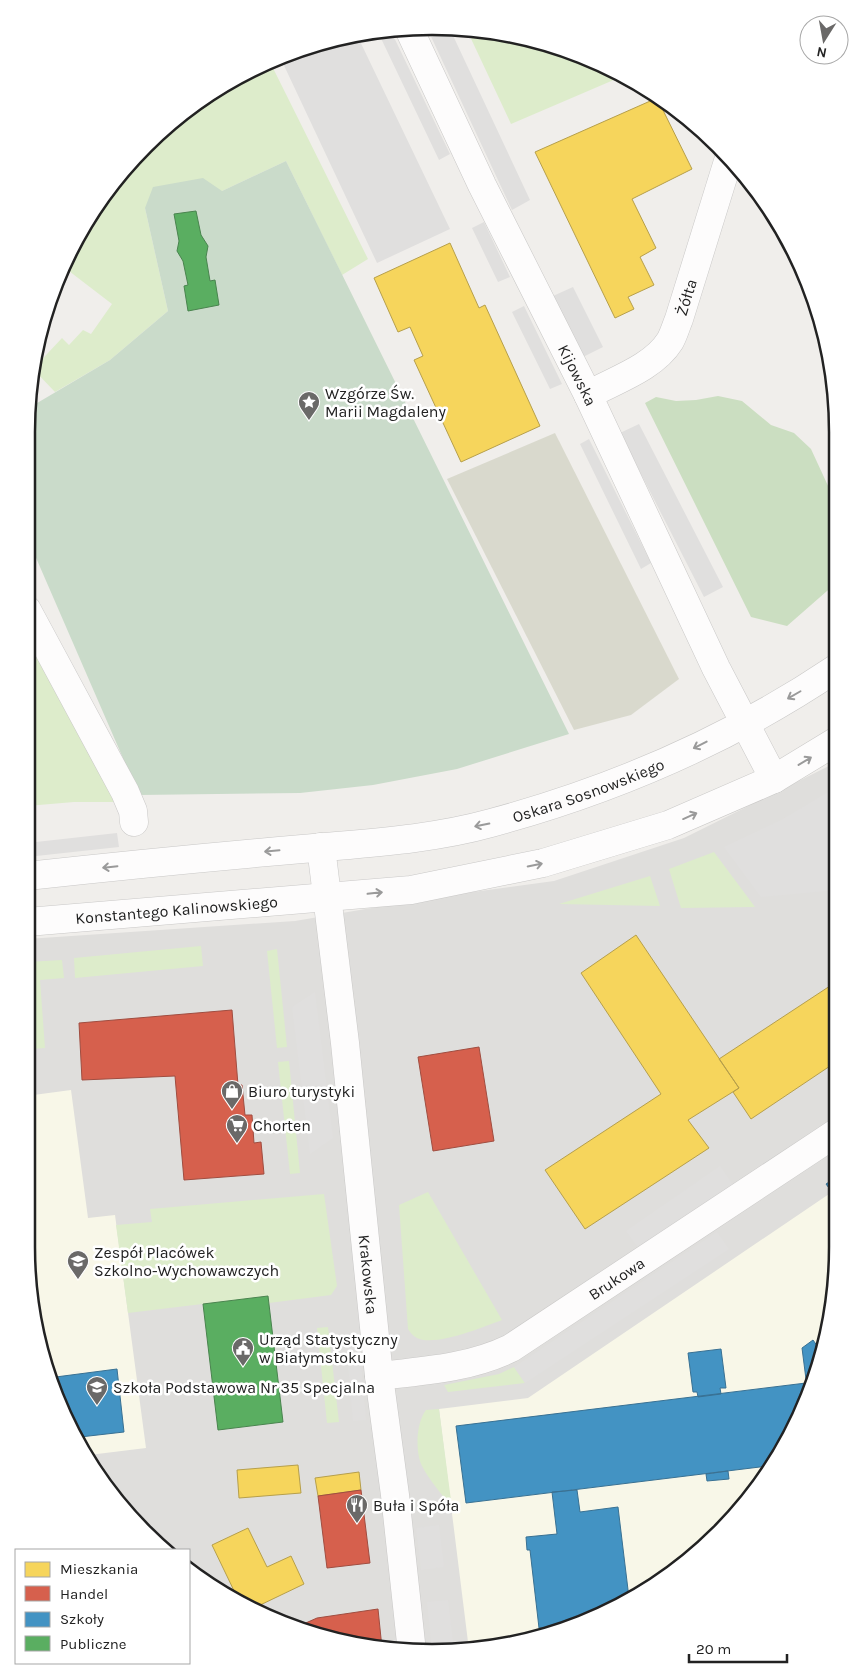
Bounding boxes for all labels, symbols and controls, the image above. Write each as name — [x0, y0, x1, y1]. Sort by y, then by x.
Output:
north arrow — [799, 15, 849, 65]
text: N — [815, 43, 828, 62]
street label: Żółta — [672, 277, 701, 318]
street label: Kijowska — [554, 341, 601, 409]
place label: Wzgórze Św. Marii Magdaleny — [325, 384, 447, 421]
place icon: Wzgórze Św. Marii Magdaleny — [297, 390, 321, 421]
one-way arrow — [787, 691, 802, 701]
one-way arrow — [693, 740, 708, 750]
street label: Oskara Sosnowskiego — [510, 754, 667, 827]
one-way arrow — [797, 756, 811, 766]
one-way arrow — [682, 810, 697, 820]
one-way arrow — [475, 821, 491, 830]
one-way arrow — [264, 847, 280, 856]
one-way arrow — [527, 860, 543, 869]
one-way arrow — [103, 862, 119, 872]
one-way arrow — [367, 889, 383, 898]
street label: Konstantego Kalinowskiego — [75, 892, 278, 928]
shop icon: Biuro turystyki — [220, 1079, 244, 1110]
place label: Biuro turystyki — [248, 1082, 355, 1101]
supermarket icon: Chorten — [225, 1113, 249, 1144]
place label: Chorten — [253, 1116, 311, 1135]
street label: Krakowska — [355, 1234, 382, 1315]
place label: Zespół Placówek Szkolno-Wychowawczych — [94, 1243, 279, 1280]
school or university icon: Zespół Placówek Szkolno-Wychowawczych — [66, 1249, 90, 1280]
street label: Brukowa — [585, 1253, 648, 1304]
place label: Urząd Statystyczny w Białymstoku — [259, 1330, 398, 1367]
public building icon: Urząd Statystyczny w Białymstoku — [231, 1336, 255, 1367]
school or university icon: Szkoła Podstawowa Nr 35 Specjalna — [85, 1375, 109, 1406]
place label: Szkoła Podstawowa Nr 35 Specjalna — [113, 1378, 375, 1397]
restaurant icon: Buła i Spóła — [345, 1493, 369, 1524]
place label: Buła i Spóła — [373, 1496, 459, 1515]
legend — [15, 1549, 190, 1664]
text: Mieszkania — [60, 1560, 138, 1578]
text: Handel — [60, 1585, 108, 1603]
text: Szkoły — [60, 1610, 104, 1628]
scale bar — [689, 1632, 786, 1664]
text: Publiczne — [60, 1635, 127, 1653]
text: 20 m — [696, 1640, 731, 1658]

